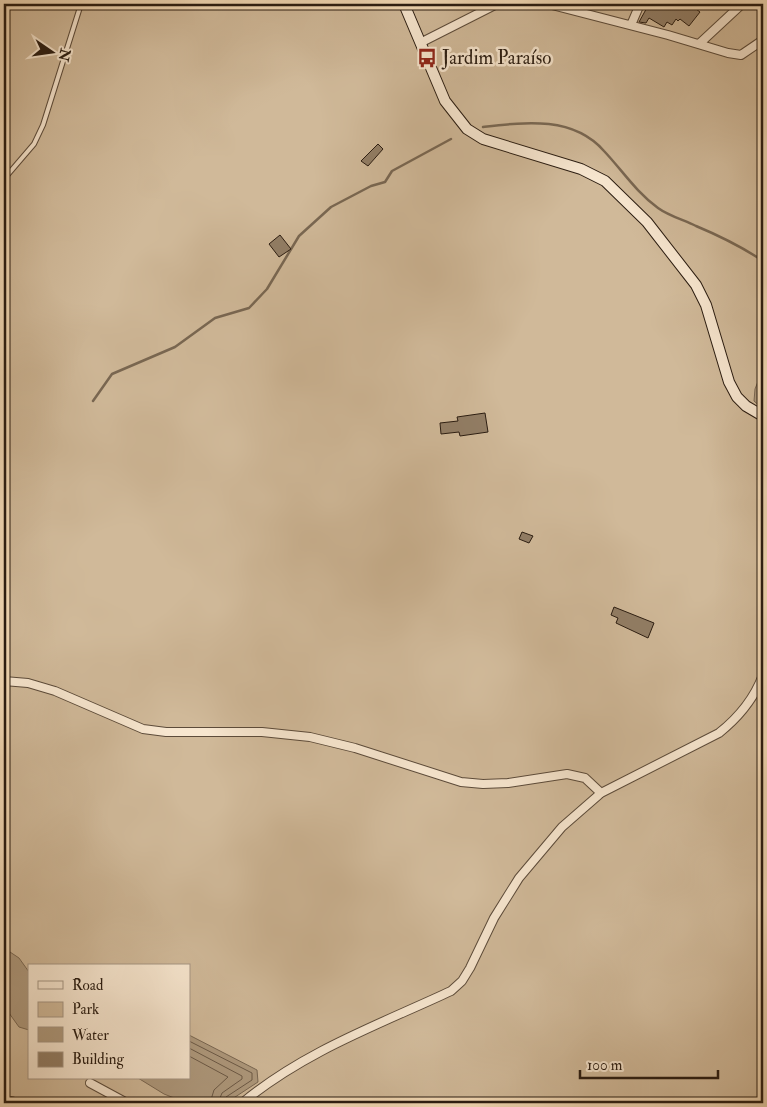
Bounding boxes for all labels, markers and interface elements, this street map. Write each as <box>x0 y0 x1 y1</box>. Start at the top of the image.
north arrow <box>28 28 78 78</box>
text: N <box>54 46 74 63</box>
place label: Jardim Paraíso <box>441 46 551 70</box>
bus stop icon: Jardim Paraíso <box>416 47 438 69</box>
legend <box>28 964 190 1080</box>
text: Road <box>72 976 104 995</box>
text: Park <box>72 1000 99 1019</box>
text: Water <box>71 1026 109 1045</box>
scale bar <box>580 1047 717 1079</box>
text: Building <box>72 1050 124 1069</box>
text: 100 m <box>587 1056 623 1075</box>

